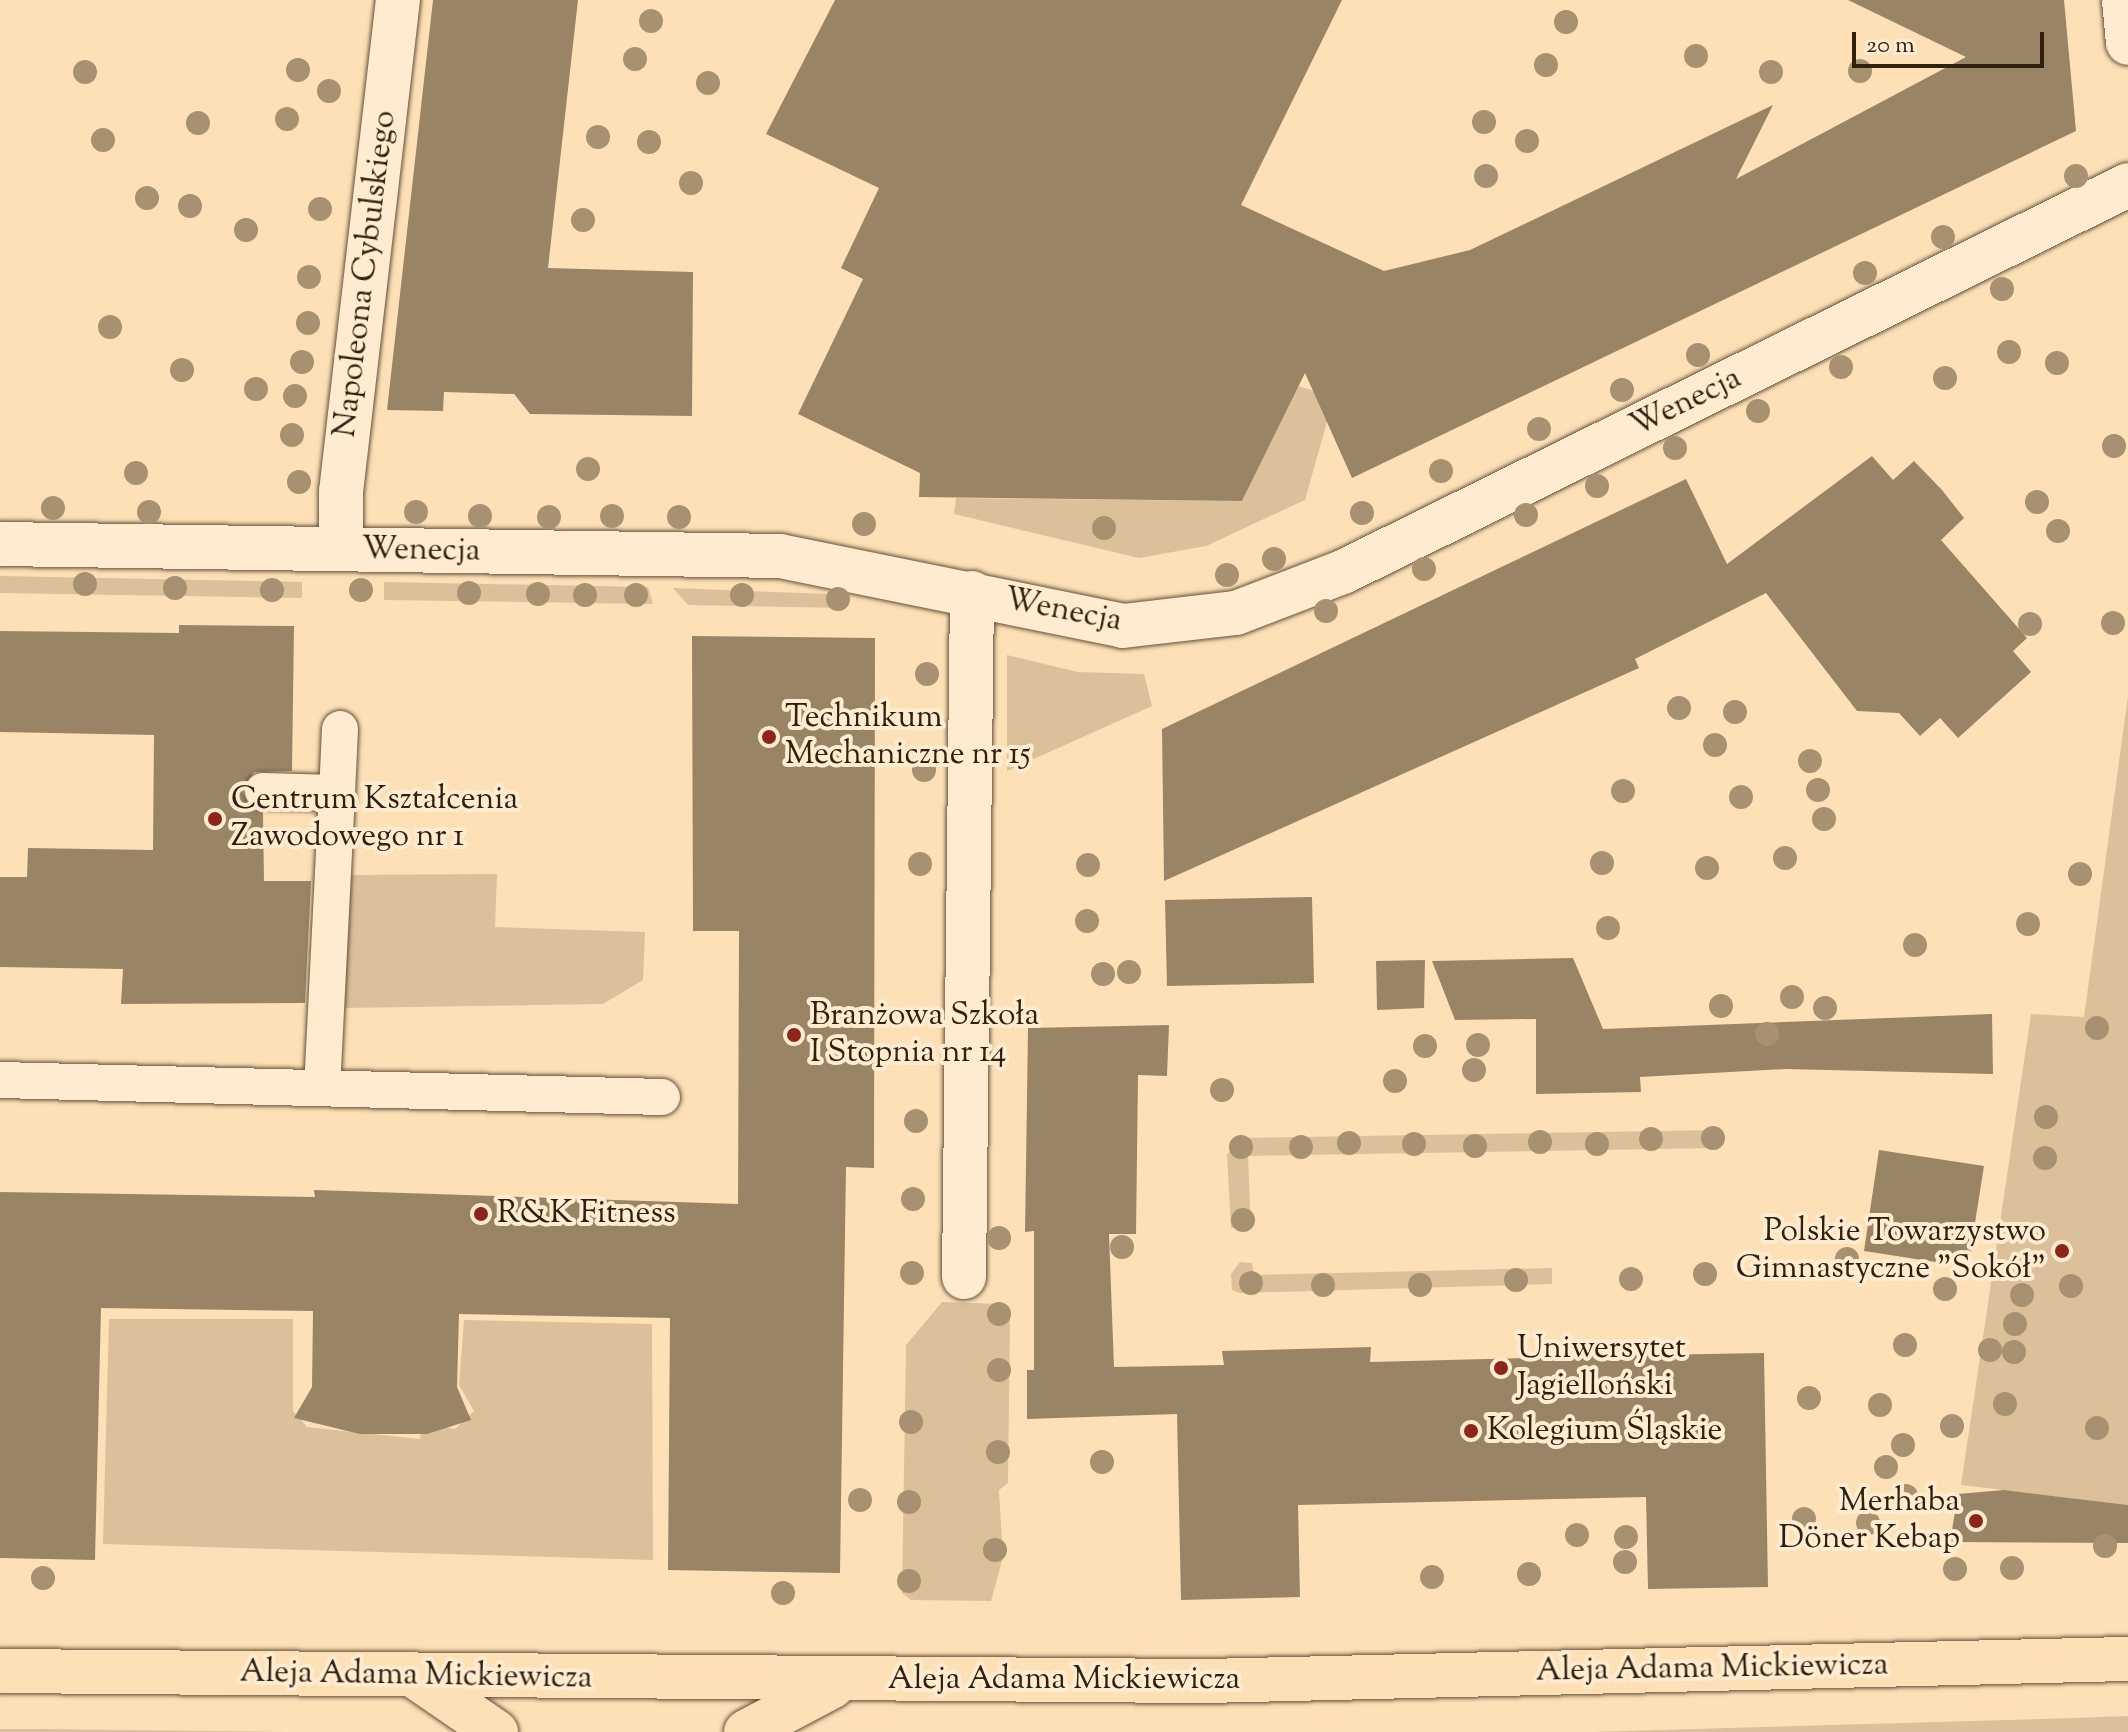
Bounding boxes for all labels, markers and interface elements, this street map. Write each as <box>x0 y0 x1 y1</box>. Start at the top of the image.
scale bar <box>1856 16 2048 66</box>
text: 20 m <box>1866 29 1915 63</box>
street label: Napoleona Cybulskiego <box>327 108 405 440</box>
street label: Wenecja <box>1624 360 1748 446</box>
street label: Wenecja <box>361 531 481 571</box>
street label: Wenecja <box>1001 581 1125 641</box>
place label: Technikum Mechaniczne nr 15 <box>785 700 1031 775</box>
marker: Technikum Mechaniczne nr 15 <box>760 728 778 746</box>
place label: Centrum Kształcenia Zawodowego nr 1 <box>231 782 518 857</box>
marker: Centrum Kształcenia Zawodowego nr 1 <box>206 810 224 828</box>
place label: Branżowa Szkoła I Stopnia nr 14 <box>810 998 1039 1073</box>
marker: Branżowa Szkoła I Stopnia nr 14 <box>785 1026 803 1044</box>
place label: R&K Fitness <box>497 1195 676 1233</box>
marker: R&K Fitness <box>472 1205 490 1223</box>
place label: Polskie Towarzystwo Gimnastyczne "Sokół" <box>1736 1214 2046 1289</box>
marker: Polskie Towarzystwo Gimnastyczne "Sokół" <box>2053 1242 2071 1260</box>
place label: Uniwersytet Jagielloński <box>1517 1331 1686 1406</box>
marker: Uniwersytet Jagielloński <box>1492 1359 1510 1377</box>
place label: Kolegium Śląskie <box>1487 1412 1722 1450</box>
marker: Kolegium Śląskie <box>1462 1422 1480 1440</box>
place label: Merhaba Döner Kebap <box>1779 1484 1960 1559</box>
marker: Merhaba Döner Kebap <box>1967 1512 1985 1530</box>
street label: Aleja Adama Mickiewicza <box>1535 1647 1889 1691</box>
street label: Aleja Adama Mickiewicza <box>239 1654 593 1698</box>
street label: Aleja Adama Mickiewicza <box>888 1661 1240 1699</box>

